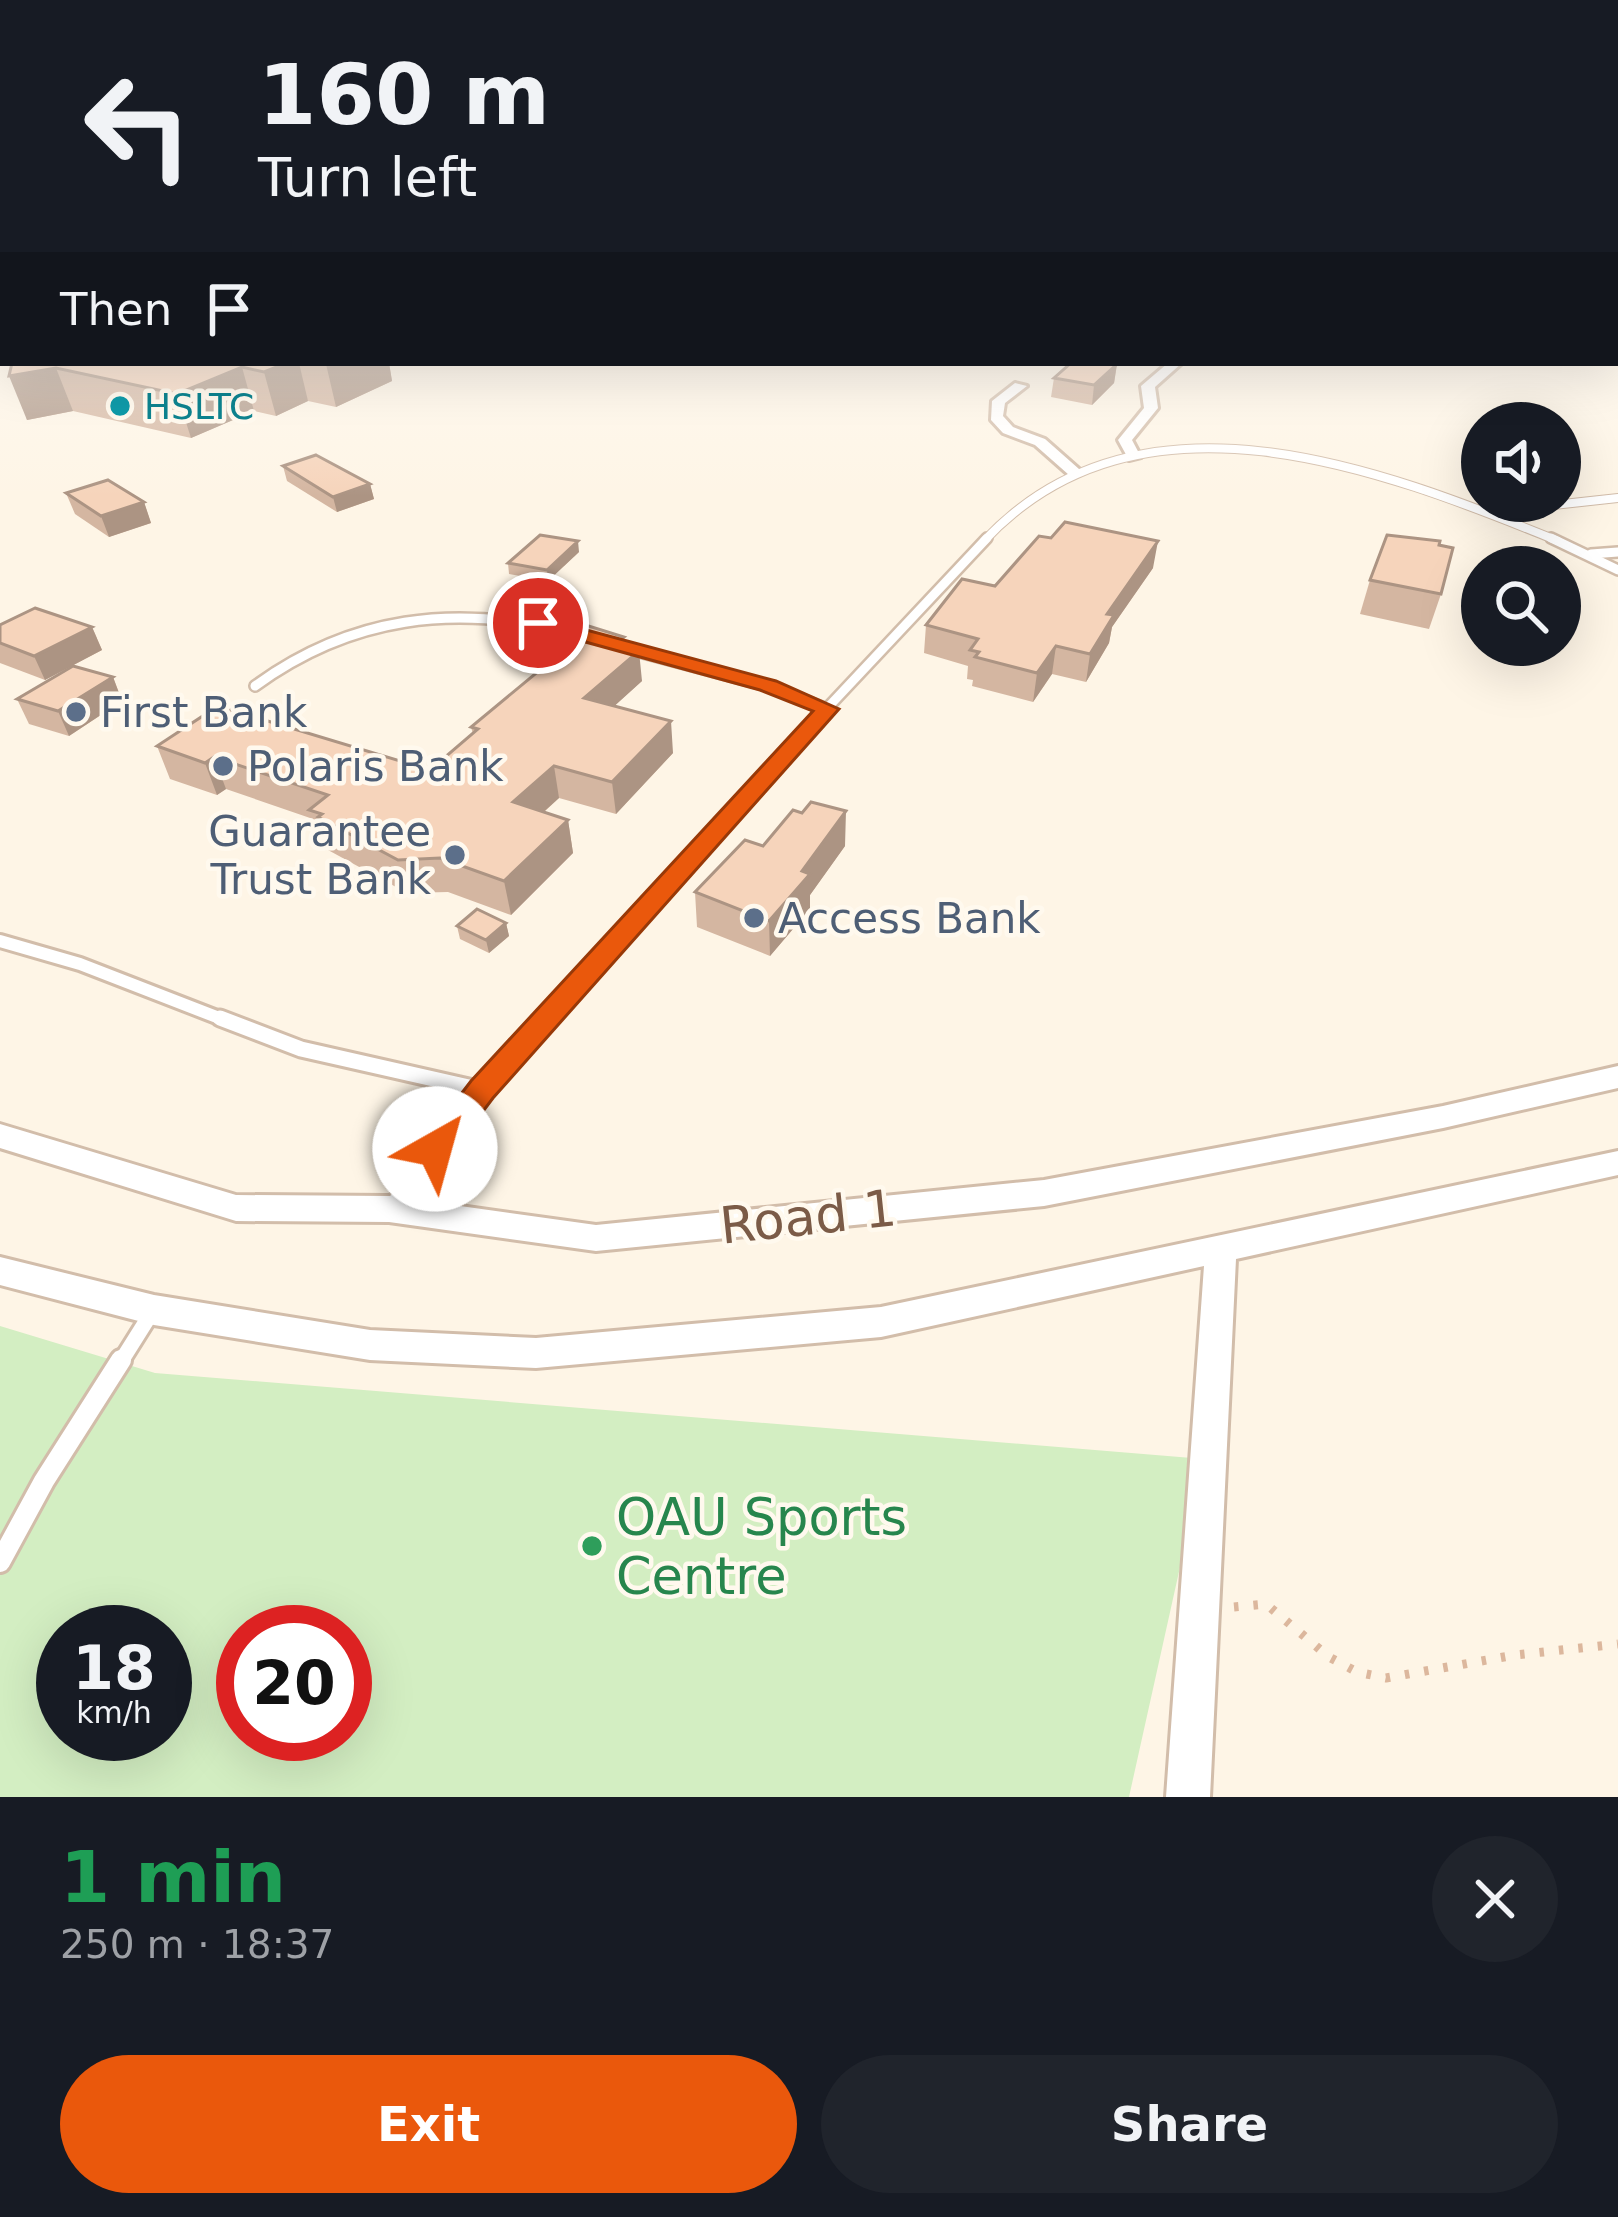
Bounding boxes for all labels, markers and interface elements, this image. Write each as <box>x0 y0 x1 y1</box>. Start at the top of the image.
text: 160 m <box>258 46 550 144</box>
icon: left <box>60 48 216 204</box>
text: Turn left <box>258 146 477 209</box>
icon: arrive <box>196 276 262 342</box>
text: Then <box>60 283 172 336</box>
place label: HSLTC <box>144 386 254 427</box>
marker: HSLTC <box>107 393 133 419</box>
map controls <box>1461 402 1581 666</box>
button: sound <box>1461 402 1581 522</box>
button: search <box>1461 546 1581 666</box>
pin <box>487 572 589 674</box>
icon: arrive <box>505 590 571 656</box>
place label: First Bank <box>100 688 308 737</box>
marker: First Bank <box>63 699 89 725</box>
place label: Polaris Bank <box>247 742 504 791</box>
marker: Polaris Bank <box>210 753 236 779</box>
place label: Guarantee Trust Bank <box>208 807 432 904</box>
marker: Guarantee Trust Bank <box>442 842 468 868</box>
place label: Access Bank <box>778 894 1041 943</box>
marker: Access Bank <box>741 905 767 931</box>
position arrow <box>372 1086 498 1212</box>
street label: Road 1 <box>717 1178 899 1256</box>
place label: OAU Sports Centre <box>616 1488 907 1606</box>
marker: OAU Sports Centre <box>579 1533 605 1559</box>
speed limit sign: 20 <box>216 1605 372 1761</box>
text: 18 <box>72 1633 156 1703</box>
text: km/h <box>76 1695 152 1730</box>
text: 1 min <box>60 1835 286 1919</box>
button: close <box>1432 1836 1558 1962</box>
text: 250 m · 18:37 <box>60 1922 334 1967</box>
button: Exit <box>60 2055 797 2193</box>
button: Share <box>821 2055 1558 2193</box>

